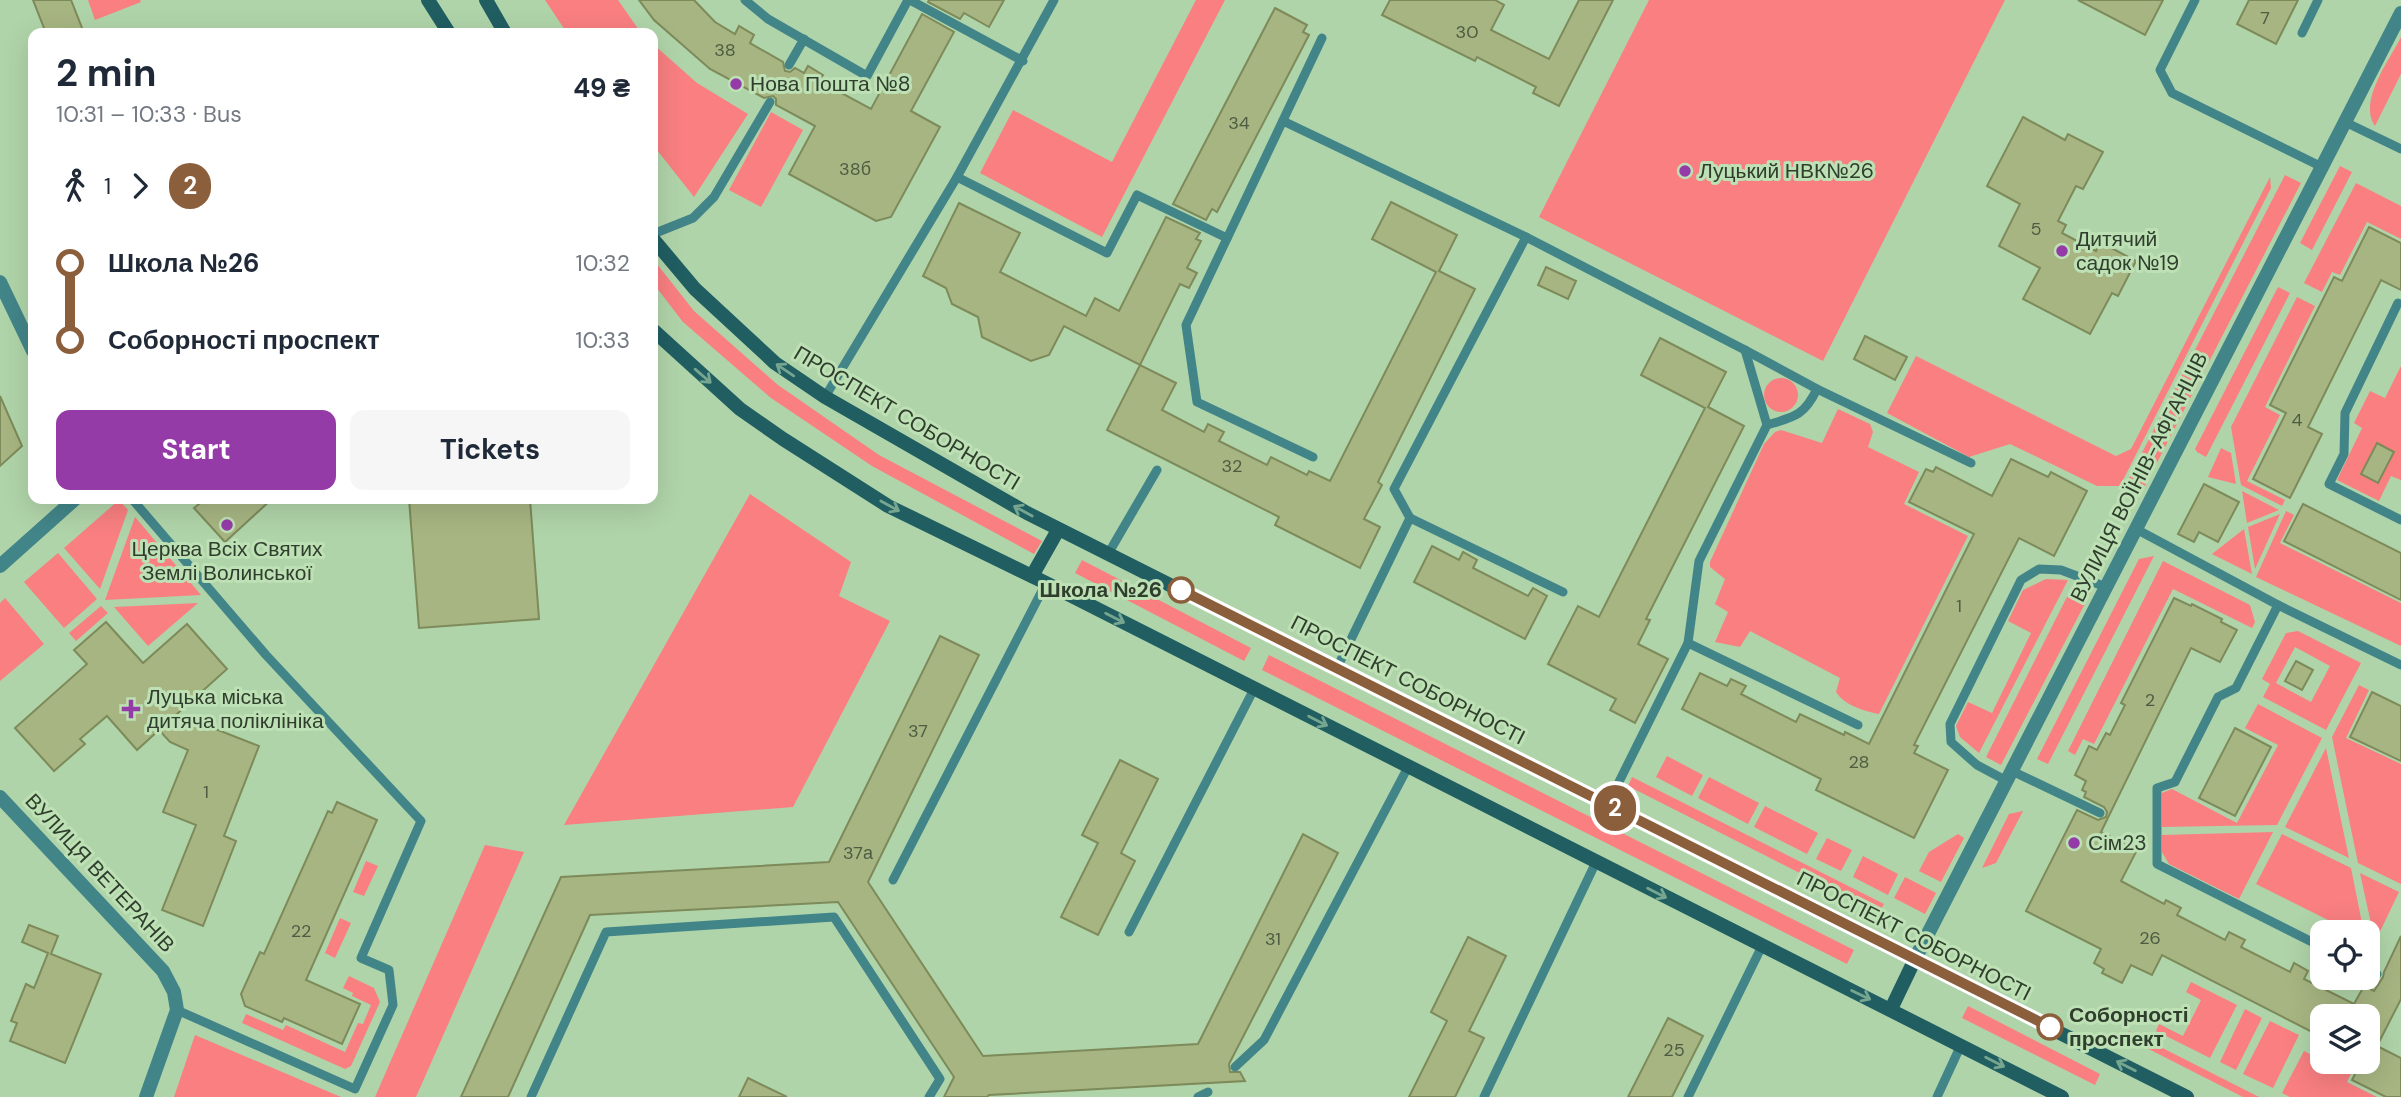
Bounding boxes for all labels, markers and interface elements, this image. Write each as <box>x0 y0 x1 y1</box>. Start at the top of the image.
house number: 7 <box>2260 6 2270 30</box>
house number: 30 <box>1456 20 1478 44</box>
house number: 38 <box>714 38 736 62</box>
text: 2 min <box>56 48 156 98</box>
place label: Нова Пошта №8 <box>750 70 911 98</box>
text: 49 ₴ <box>573 71 630 105</box>
marker: Нова Пошта №8 <box>728 76 744 92</box>
text: 10:31 – 10:33 · Bus <box>56 99 242 129</box>
house number: 34 <box>1228 111 1250 135</box>
house number: 38б <box>839 157 871 181</box>
place label: Луцький НВК№26 <box>1699 157 1874 185</box>
marker: Луцький НВК№26 <box>1677 163 1693 179</box>
icon: walk <box>56 167 94 205</box>
icon: forward <box>121 167 159 205</box>
text: 2 <box>183 170 197 201</box>
text: 1 <box>104 171 111 201</box>
house number: 5 <box>2031 217 2041 241</box>
place label: Дитячий садок №19 <box>2076 225 2179 277</box>
marker: Дитячий садок №19 <box>2054 243 2070 259</box>
text: Школа №26 <box>108 246 260 280</box>
text: 10:32 <box>576 248 630 278</box>
text: Соборності проспект <box>108 323 380 357</box>
text: 10:33 <box>575 325 630 355</box>
street label: ПРОСПЕКТ СОБОРНОСТІ <box>789 339 1025 497</box>
street label: ВУЛИЦЯ ВОЇНІВ-АФГАНЦІВ <box>2064 347 2214 607</box>
one-way arrow <box>776 363 795 377</box>
one-way arrow <box>694 368 712 384</box>
house number: 4 <box>2292 408 2303 432</box>
button: Start <box>56 410 336 490</box>
button: Tickets <box>350 410 630 490</box>
house number: 32 <box>1221 454 1243 478</box>
one-way arrow <box>879 499 899 513</box>
one-way arrow <box>1013 504 1033 518</box>
marker: Церква Всіх Святих Землі Волинської <box>219 517 235 533</box>
place label: Церква Всіх Святих Землі Волинської <box>132 535 323 587</box>
place label: Школа №26 <box>1040 576 1162 604</box>
marker: Школа №26 <box>1168 577 1194 603</box>
house number: 1 <box>1956 594 1962 618</box>
street label: ПРОСПЕКТ СОБОРНОСТІ <box>1286 609 1530 751</box>
one-way arrow <box>1104 612 1125 626</box>
place label: Луцька міська дитяча поліклініка <box>147 683 324 735</box>
house number: 2 <box>2145 688 2155 712</box>
marker: Луцька міська дитяча поліклініка <box>121 699 141 719</box>
one-way arrow <box>1307 714 1328 728</box>
house number: 37 <box>908 719 928 743</box>
house number: 28 <box>1848 750 1870 774</box>
house number: 1 <box>203 780 209 804</box>
line badge: 2 <box>1592 785 1638 831</box>
street label: ВУЛИЦЯ ВЕТЕРАНІВ <box>19 788 181 958</box>
text: 2 <box>1608 792 1622 823</box>
place label: Сім23 <box>2088 829 2147 857</box>
marker: Сім23 <box>2066 835 2082 851</box>
house number: 37а <box>843 841 874 865</box>
street label: ПРОСПЕКТ СОБОРНОСТІ <box>1792 865 2036 1007</box>
one-way arrow <box>1646 886 1667 900</box>
house number: 22 <box>291 919 311 943</box>
map controls <box>2310 920 2380 1074</box>
button: locate <box>2310 920 2380 990</box>
house number: 26 <box>2139 926 2161 950</box>
house number: 31 <box>1265 927 1281 951</box>
one-way arrow <box>1850 989 1871 1002</box>
place label: Соборності проспект <box>2069 1001 2189 1053</box>
button: layers <box>2310 1004 2380 1074</box>
marker: Соборності проспект <box>2037 1014 2063 1040</box>
house number: 25 <box>1663 1038 1685 1062</box>
one-way arrow <box>1984 1056 2005 1070</box>
one-way arrow <box>2116 1059 2137 1072</box>

